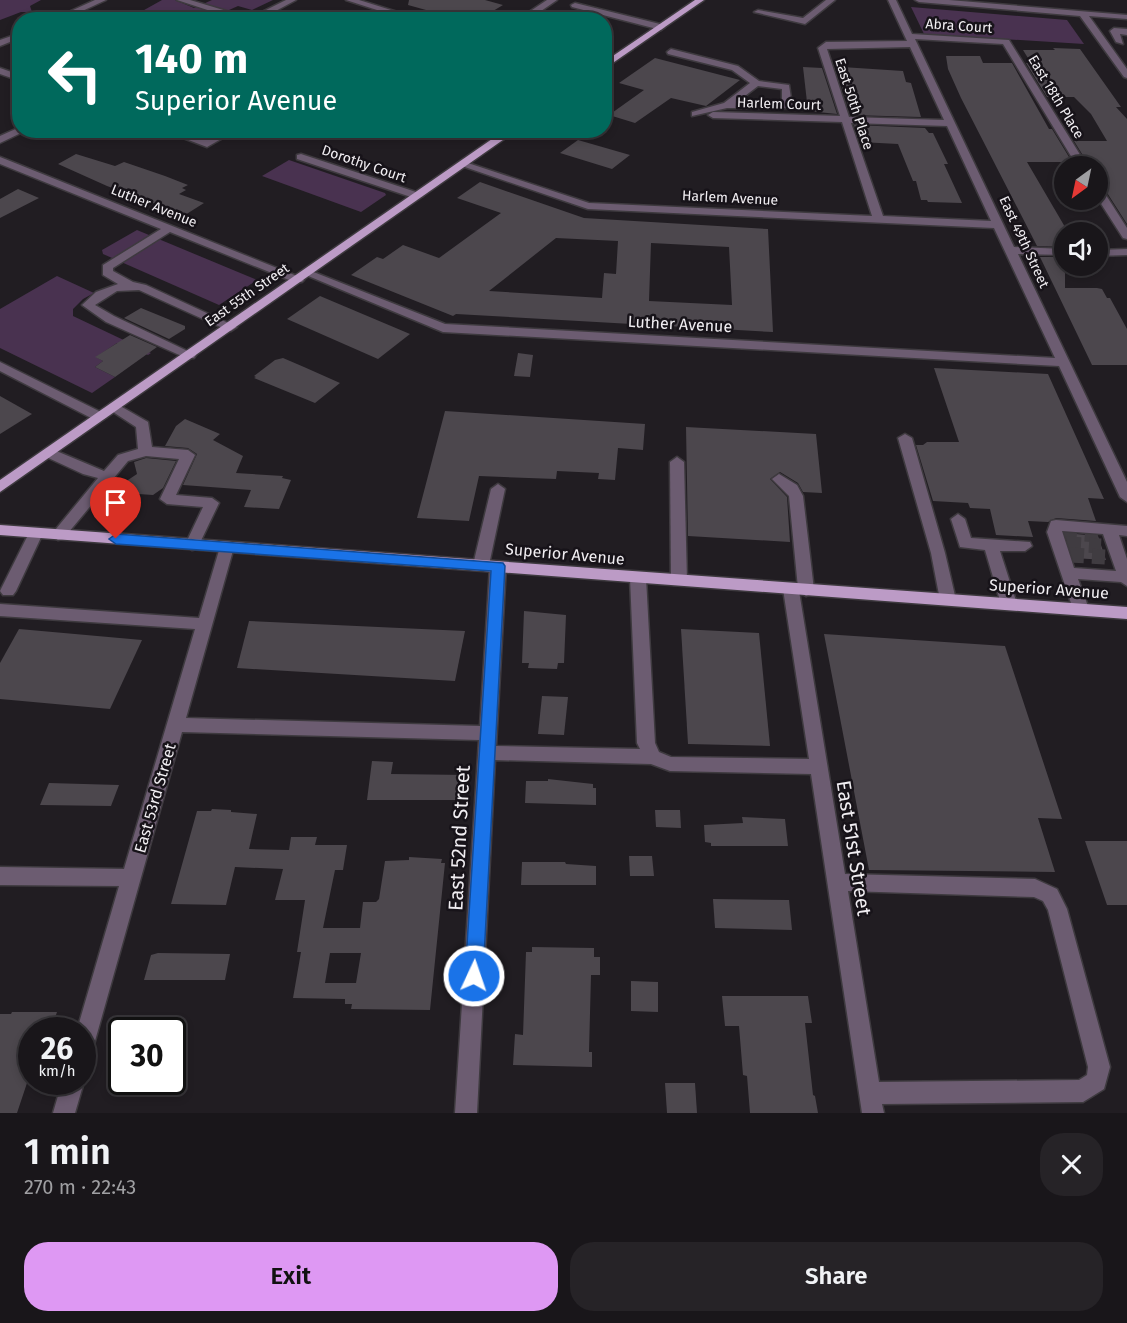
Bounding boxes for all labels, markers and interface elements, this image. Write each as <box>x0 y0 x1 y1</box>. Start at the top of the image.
street label: Abra Court <box>925 15 994 37</box>
text: 140 m <box>135 34 248 84</box>
icon: left <box>36 36 114 114</box>
street label: East 18th Place <box>1024 52 1088 142</box>
street label: East 50th Place <box>831 56 877 152</box>
text: Superior Avenue <box>135 85 337 117</box>
street label: Harlem Court <box>737 94 822 114</box>
street label: Dorothy Court <box>319 142 409 187</box>
north arrow <box>1054 156 1108 210</box>
map controls <box>1054 156 1108 276</box>
street label: Luther Avenue <box>108 181 200 231</box>
street label: Harlem Avenue <box>681 187 779 209</box>
street label: East 49th Street <box>995 193 1053 292</box>
button: sound <box>1054 222 1108 276</box>
street label: East 55th Street <box>202 259 293 330</box>
street label: Luther Avenue <box>627 312 733 336</box>
pin <box>90 477 141 539</box>
icon: arrive <box>99 486 132 519</box>
street label: Superior Avenue <box>504 539 626 569</box>
street label: Superior Avenue <box>989 575 1109 603</box>
street label: East 53rd Street <box>130 741 180 855</box>
street label: East 52nd Street <box>443 764 475 911</box>
street label: East 51st Street <box>831 779 877 918</box>
position arrow <box>442 944 506 1008</box>
speed limit sign: 30 <box>108 1017 186 1095</box>
text: 26 <box>41 1031 73 1067</box>
text: km/h <box>38 1062 76 1080</box>
text: 1 min <box>24 1130 111 1174</box>
button: close <box>1040 1133 1103 1196</box>
text: 270 m · 22:43 <box>24 1175 136 1199</box>
button: Exit <box>24 1242 558 1311</box>
button: Share <box>570 1242 1103 1311</box>

